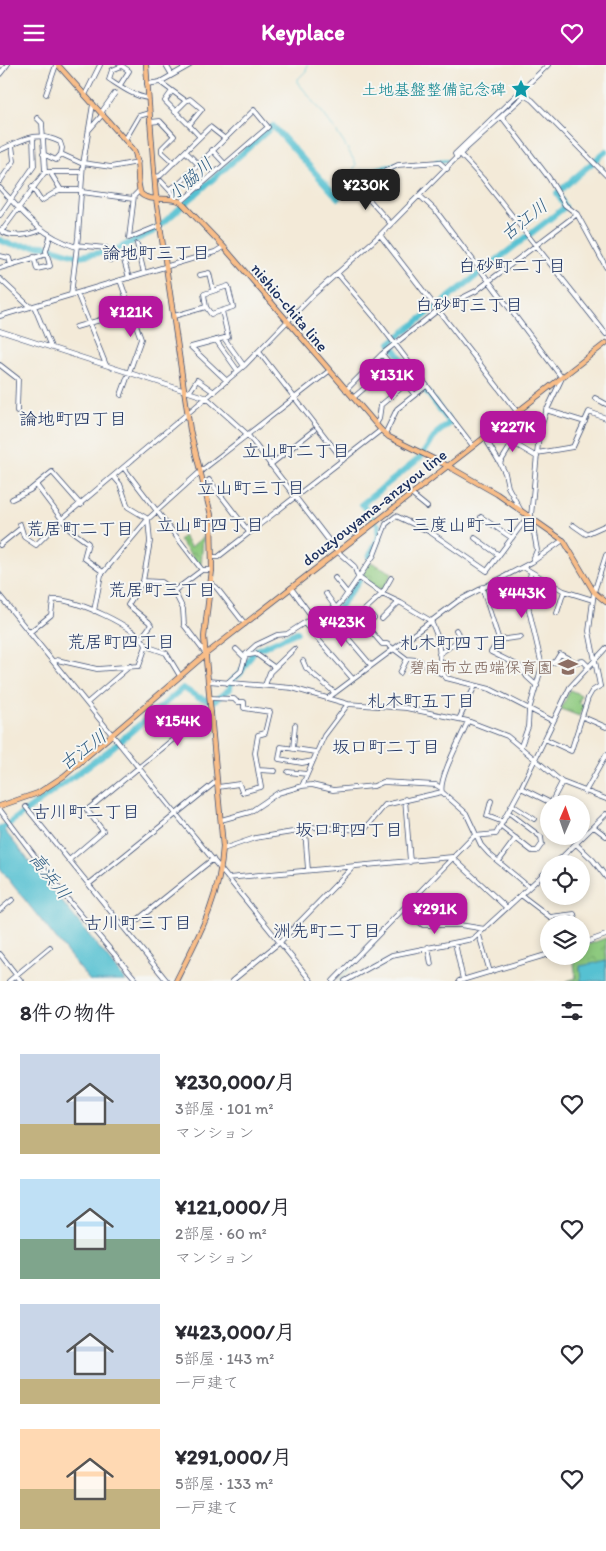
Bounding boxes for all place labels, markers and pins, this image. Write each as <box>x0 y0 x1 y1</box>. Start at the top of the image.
place icon: 土地基盤整備記念碑 <box>510 78 532 100</box>
place label: 土地基盤整備記念碑 <box>362 80 506 99</box>
pin: ¥230K <box>331 169 401 211</box>
pin: ¥121K <box>96 295 166 338</box>
pin: ¥131K <box>357 359 427 401</box>
pin: ¥227K <box>478 411 548 453</box>
pin: ¥443K <box>487 577 557 619</box>
pin: ¥423K <box>307 605 377 648</box>
school or university icon: 碧南市立西端保育園 <box>557 656 579 678</box>
place label: 碧南市立西端保育園 <box>409 658 553 677</box>
pin: ¥154K <box>143 705 213 747</box>
pin: ¥291K <box>400 893 470 935</box>

